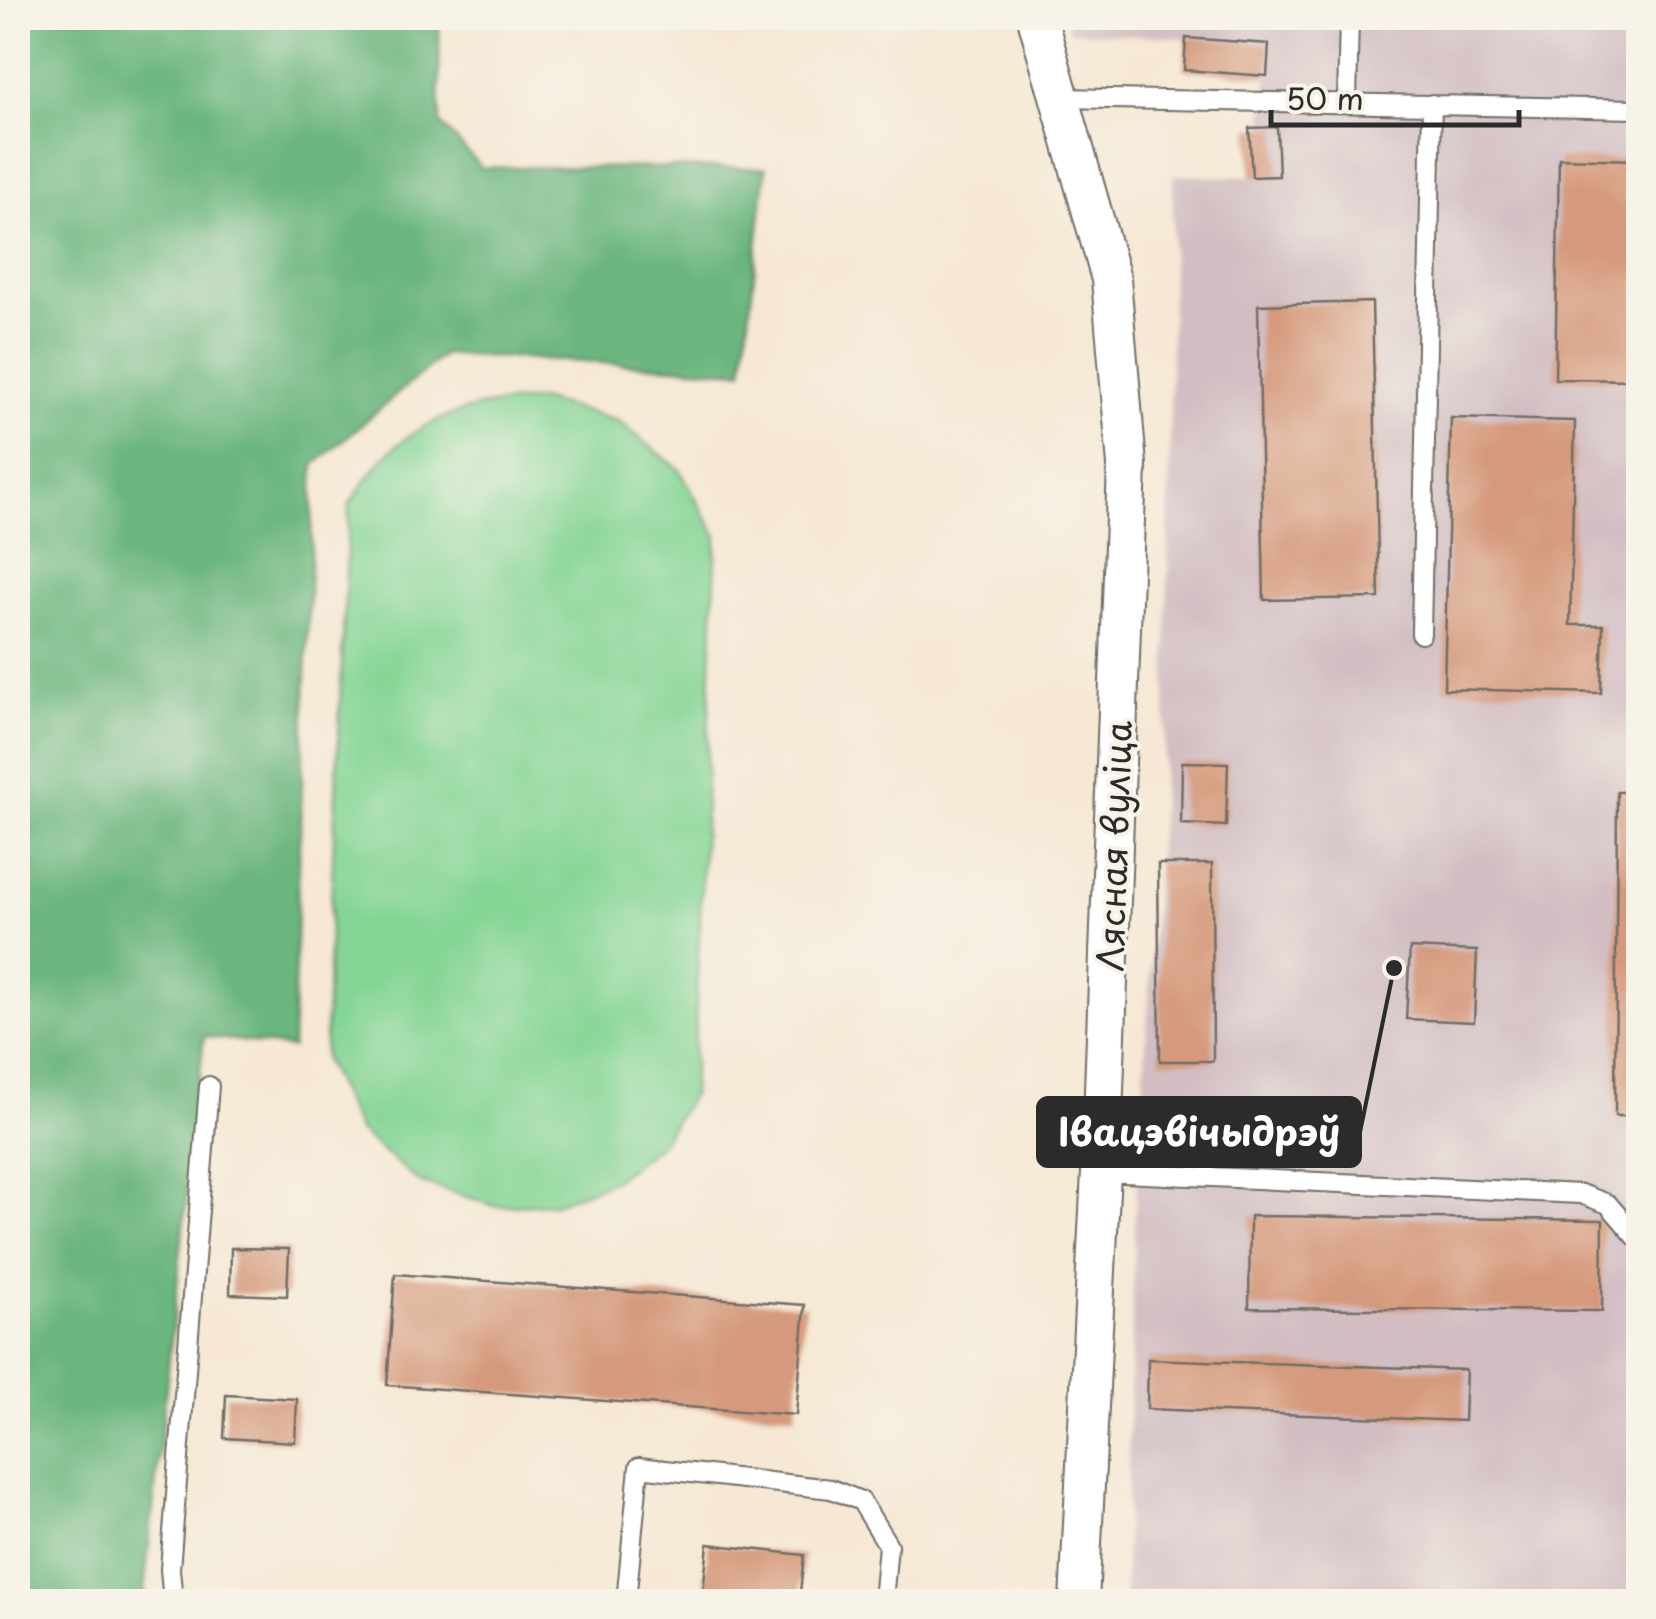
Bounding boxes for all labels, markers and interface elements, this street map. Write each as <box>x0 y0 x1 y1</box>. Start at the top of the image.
scale bar <box>1271 65 1518 127</box>
text: 50 m <box>1286 75 1364 120</box>
street label: Лясная вуліца <box>1082 719 1144 972</box>
callout: Івацэвічыдрэў <box>1038 1098 1360 1166</box>
text: Івацэвічыдрэў <box>1058 1102 1340 1159</box>

